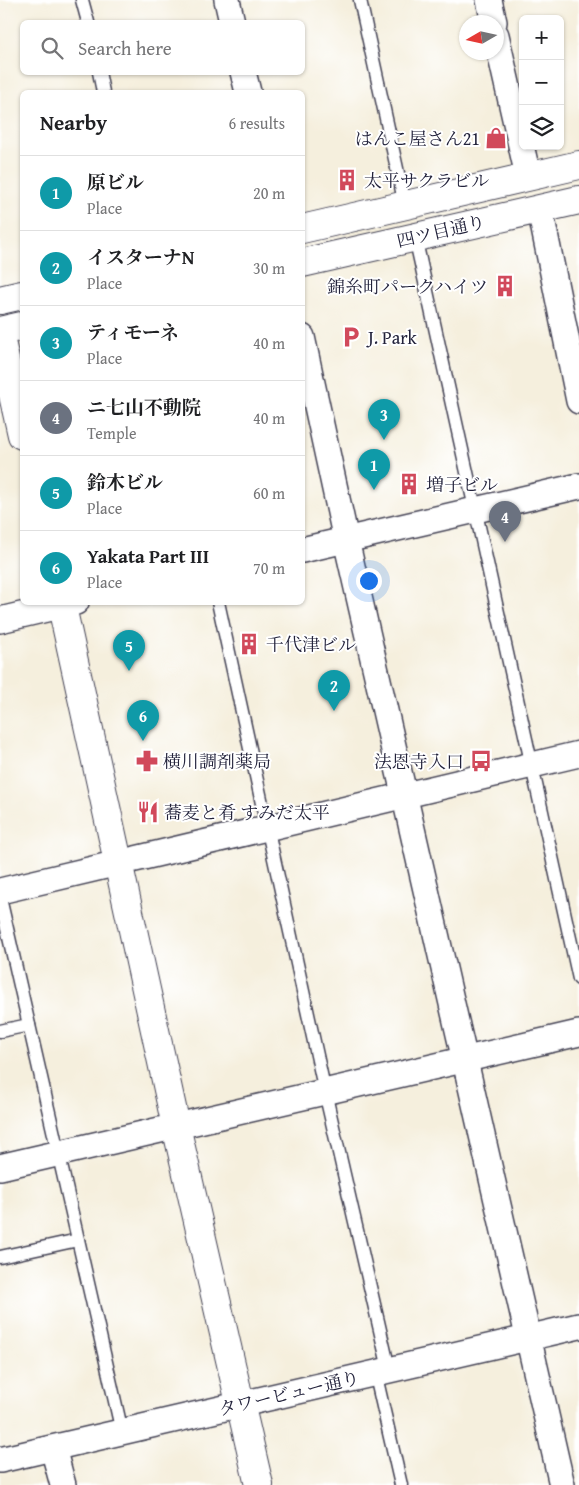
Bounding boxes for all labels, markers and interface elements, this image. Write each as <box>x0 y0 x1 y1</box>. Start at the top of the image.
north arrow <box>459 15 504 60</box>
map controls <box>519 15 564 150</box>
button: + <box>519 15 564 60</box>
search box <box>20 20 305 75</box>
icon: search <box>38 34 66 62</box>
text: Search here <box>78 34 172 62</box>
button: − <box>519 60 564 105</box>
button: layers <box>519 105 564 150</box>
text: Nearby <box>40 107 107 138</box>
text: 6 results <box>228 111 285 135</box>
place label: はんこ屋さん21 <box>355 125 480 152</box>
shop icon: はんこ屋さん21 <box>483 125 509 151</box>
building icon: 太平サクラビル <box>334 167 360 193</box>
place label: 太平サクラビル <box>364 167 489 194</box>
text: 原ビル <box>87 168 144 196</box>
text: 1 <box>52 181 60 205</box>
text: 20 m <box>253 181 285 205</box>
text: Place <box>87 196 122 220</box>
street label: 四ツ目通り <box>394 208 488 254</box>
text: イスターナN <box>87 243 195 271</box>
text: 2 <box>52 256 60 280</box>
text: 30 m <box>253 256 285 280</box>
text: Place <box>87 271 122 295</box>
place label: 錦糸町パークハイツ <box>327 273 488 300</box>
building icon: 錦糸町パークハイツ <box>492 273 518 299</box>
text: ティモーネ <box>87 318 179 346</box>
parking icon: J. Park <box>338 324 364 350</box>
place label: J. Park <box>366 324 418 351</box>
text: 3 <box>52 331 60 355</box>
text: 40 m <box>253 331 285 355</box>
text: Place <box>87 346 122 370</box>
text: ニ七山不動院 <box>87 393 201 421</box>
pin: 3 <box>368 399 400 440</box>
text: 4 <box>52 406 60 430</box>
text: 40 m <box>253 406 285 430</box>
text: Temple <box>87 421 137 445</box>
pin: 1 <box>358 449 390 490</box>
text: 鈴木ビル <box>87 468 163 496</box>
building icon: 増子ビル <box>396 471 422 497</box>
place label: 増子ビル <box>426 471 498 498</box>
text: 5 <box>52 481 60 505</box>
text: 60 m <box>253 481 285 505</box>
text: Place <box>87 496 122 520</box>
pin: 4 <box>489 501 521 542</box>
text: Yakata Part III <box>87 542 209 570</box>
text: 6 <box>52 556 60 580</box>
text: 70 m <box>253 556 285 580</box>
your location <box>356 568 382 594</box>
text: Place <box>87 570 122 594</box>
pin: 5 <box>113 630 145 671</box>
building icon: 千代津ビル <box>236 631 262 657</box>
place label: 千代津ビル <box>266 631 356 658</box>
pin: 2 <box>318 670 350 711</box>
pin: 6 <box>127 700 159 741</box>
pharmacy icon: 横川調剤薬局 <box>134 748 160 774</box>
place label: 横川調剤薬局 <box>163 748 271 775</box>
place label: 法恩寺入口 <box>374 748 464 775</box>
bus stop icon: 法恩寺入口 <box>468 748 494 774</box>
restaurant icon: 蕎麦と肴 すみだ太平 <box>135 799 161 825</box>
place label: 蕎麦と肴 すみだ太平 <box>164 799 330 826</box>
street label: タワービュー通り <box>216 1364 362 1422</box>

